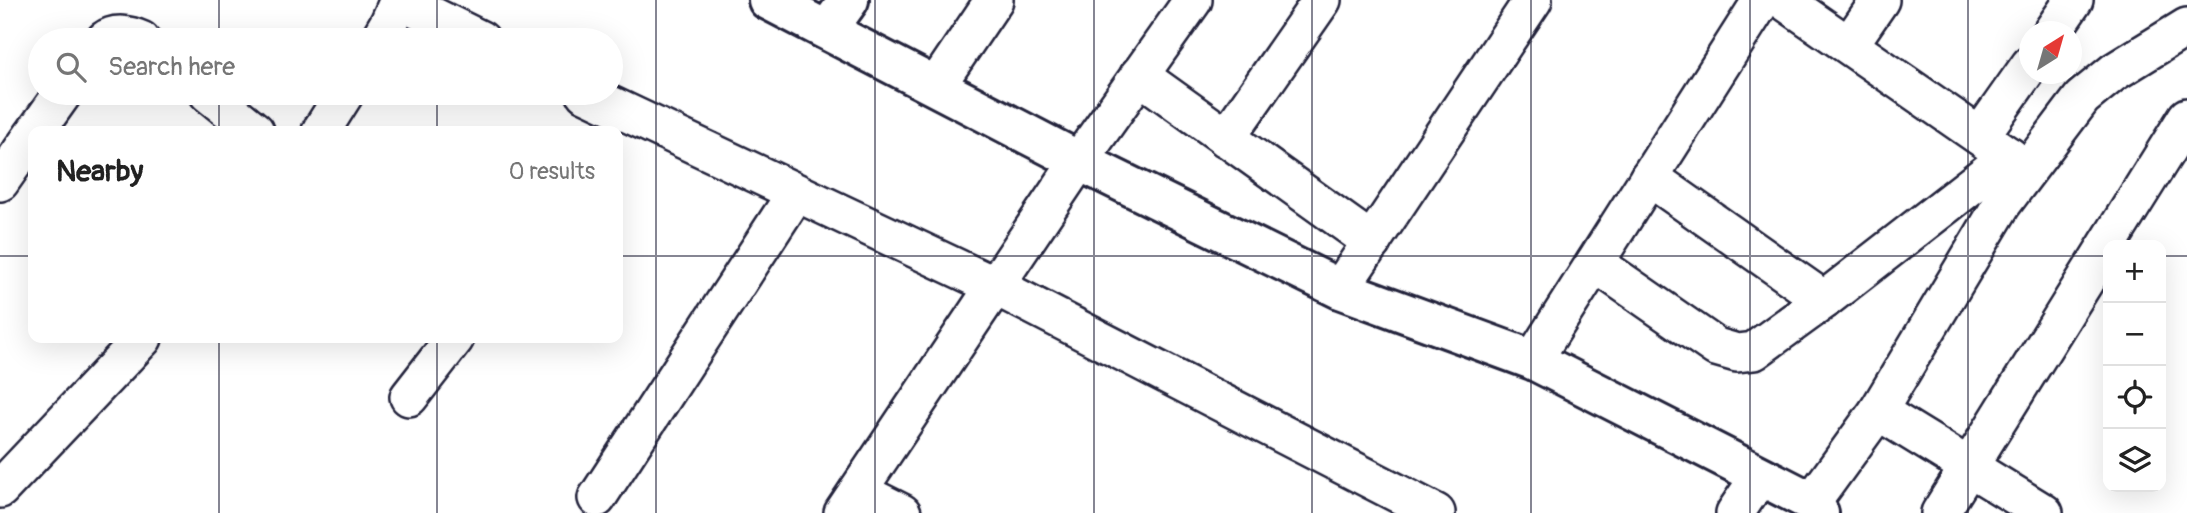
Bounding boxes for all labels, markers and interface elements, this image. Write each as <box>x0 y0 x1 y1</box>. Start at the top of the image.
north arrow <box>2019 21 2082 84</box>
search box <box>28 28 623 105</box>
icon: search <box>52 48 90 86</box>
text: Search here <box>108 51 235 83</box>
text: Nearby <box>56 153 143 190</box>
text: 0 results <box>509 157 595 186</box>
map controls <box>2103 240 2166 492</box>
button: + <box>2103 240 2166 303</box>
button: − <box>2103 303 2166 366</box>
button: locate <box>2103 366 2166 429</box>
button: layers <box>2103 429 2166 492</box>

